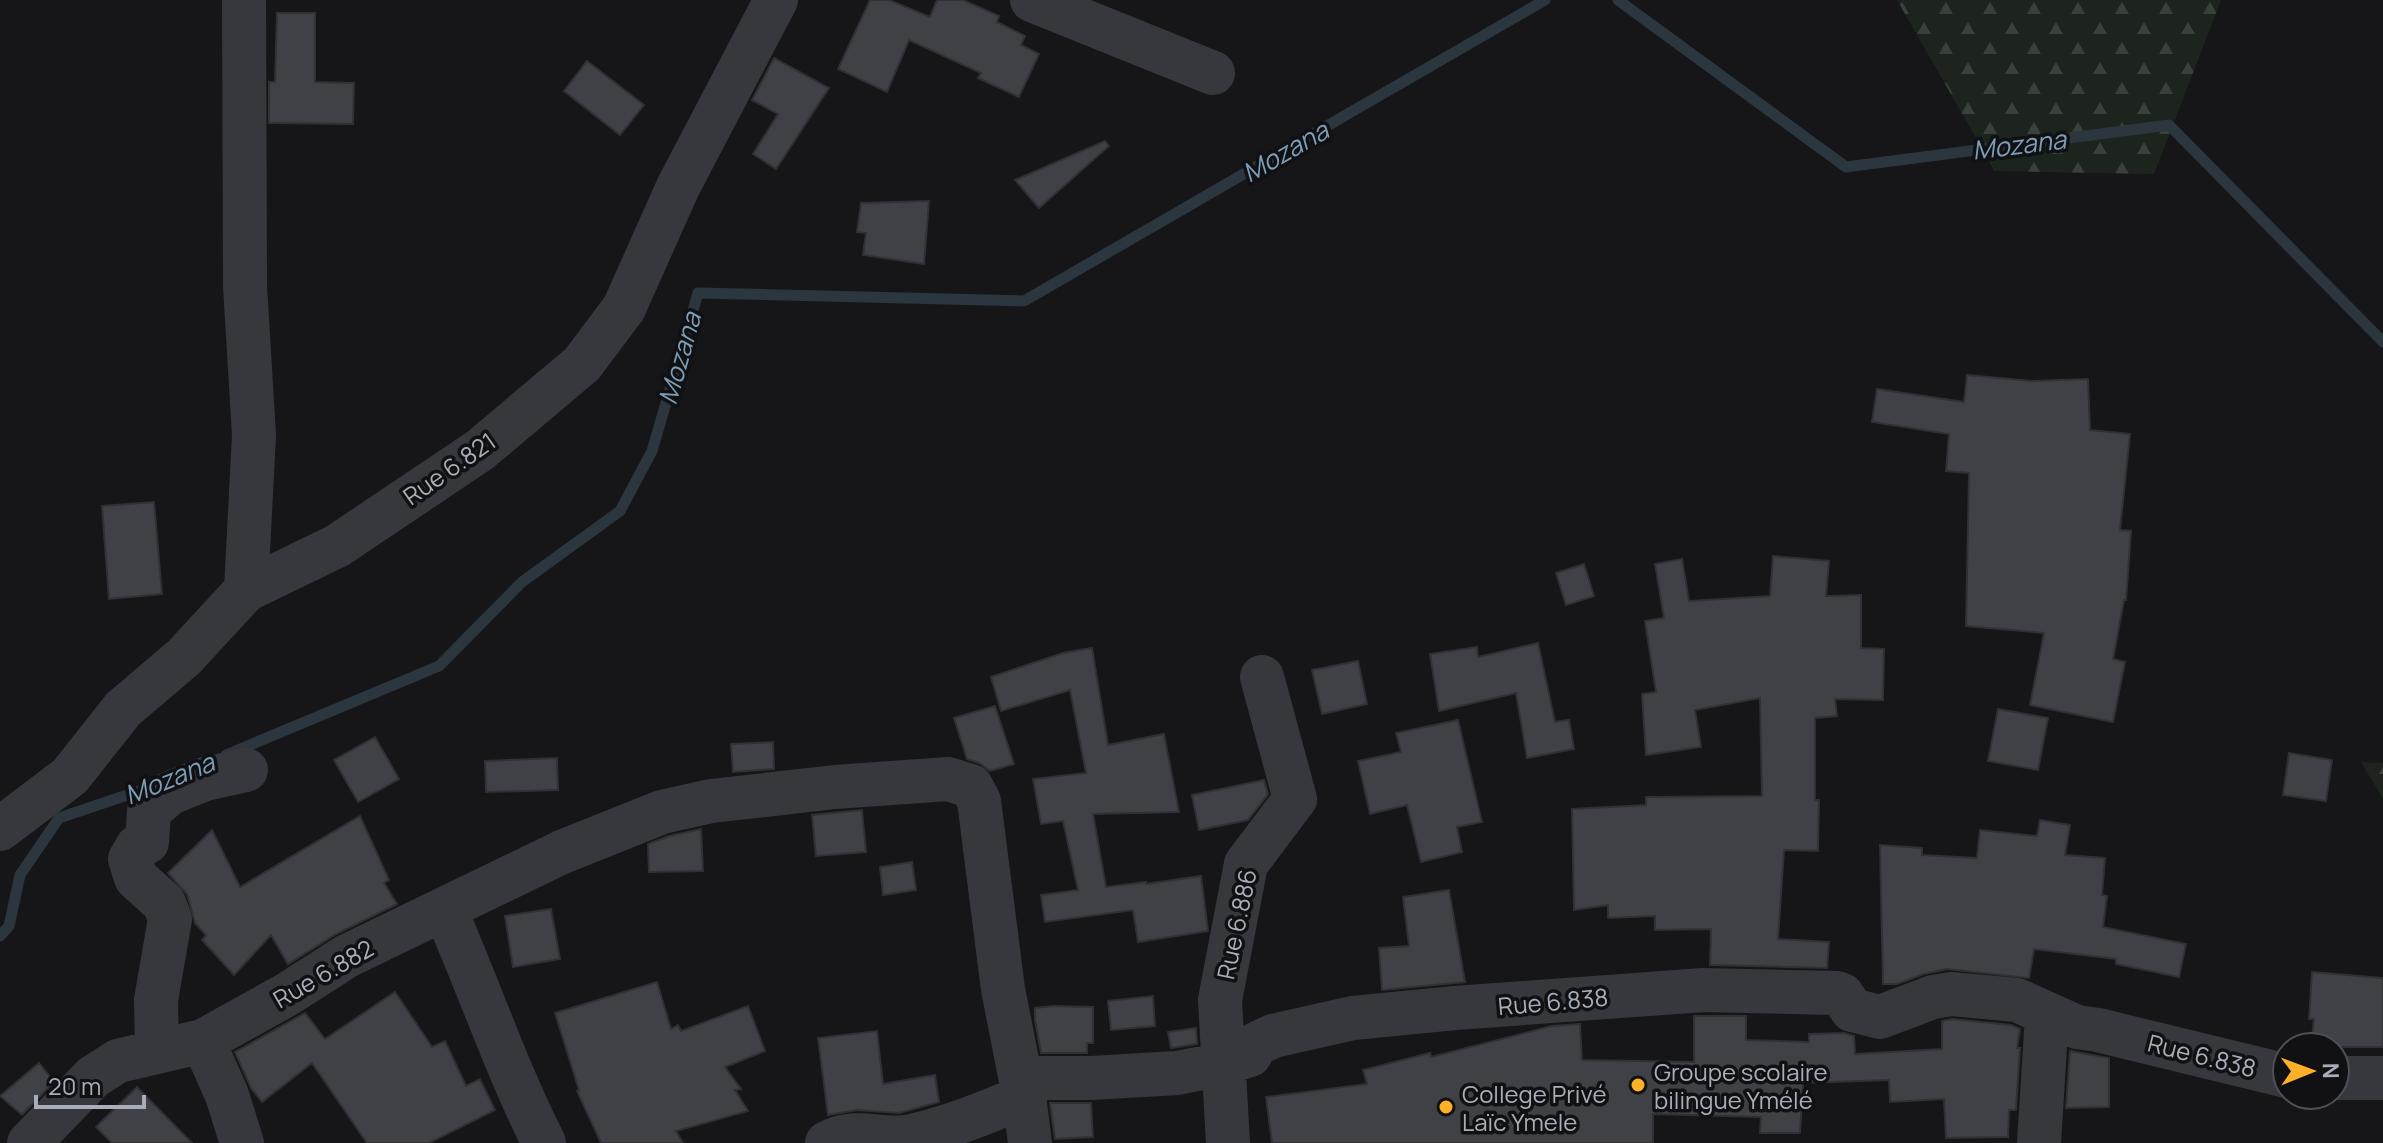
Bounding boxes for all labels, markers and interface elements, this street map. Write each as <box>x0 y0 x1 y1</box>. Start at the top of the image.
water label: Mozana <box>1235 111 1336 190</box>
water label: Mozana <box>1970 120 2069 168</box>
water label: Mozana <box>649 306 710 408</box>
street label: Rue 6.821 <box>396 424 502 512</box>
water label: Mozana <box>119 743 221 812</box>
street label: Rue 6.886 <box>1208 866 1264 982</box>
street label: Rue 6.882 <box>267 931 379 1015</box>
street label: Rue 6.838 <box>1497 980 1609 1022</box>
street label: Rue 6.838 <box>2144 1026 2260 1084</box>
north arrow <box>2271 1031 2351 1111</box>
place label: Groupe scolaire bilingue Ymélé <box>1654 1055 1828 1116</box>
scale bar <box>36 1059 144 1109</box>
text: N <box>2316 1062 2346 1079</box>
text: 20 m <box>48 1069 101 1102</box>
marker: Groupe scolaire bilingue Ymélé <box>1629 1076 1647 1094</box>
place label: College Privé Laïc Ymele <box>1462 1077 1607 1138</box>
marker: College Privé Laïc Ymele <box>1437 1098 1455 1116</box>

